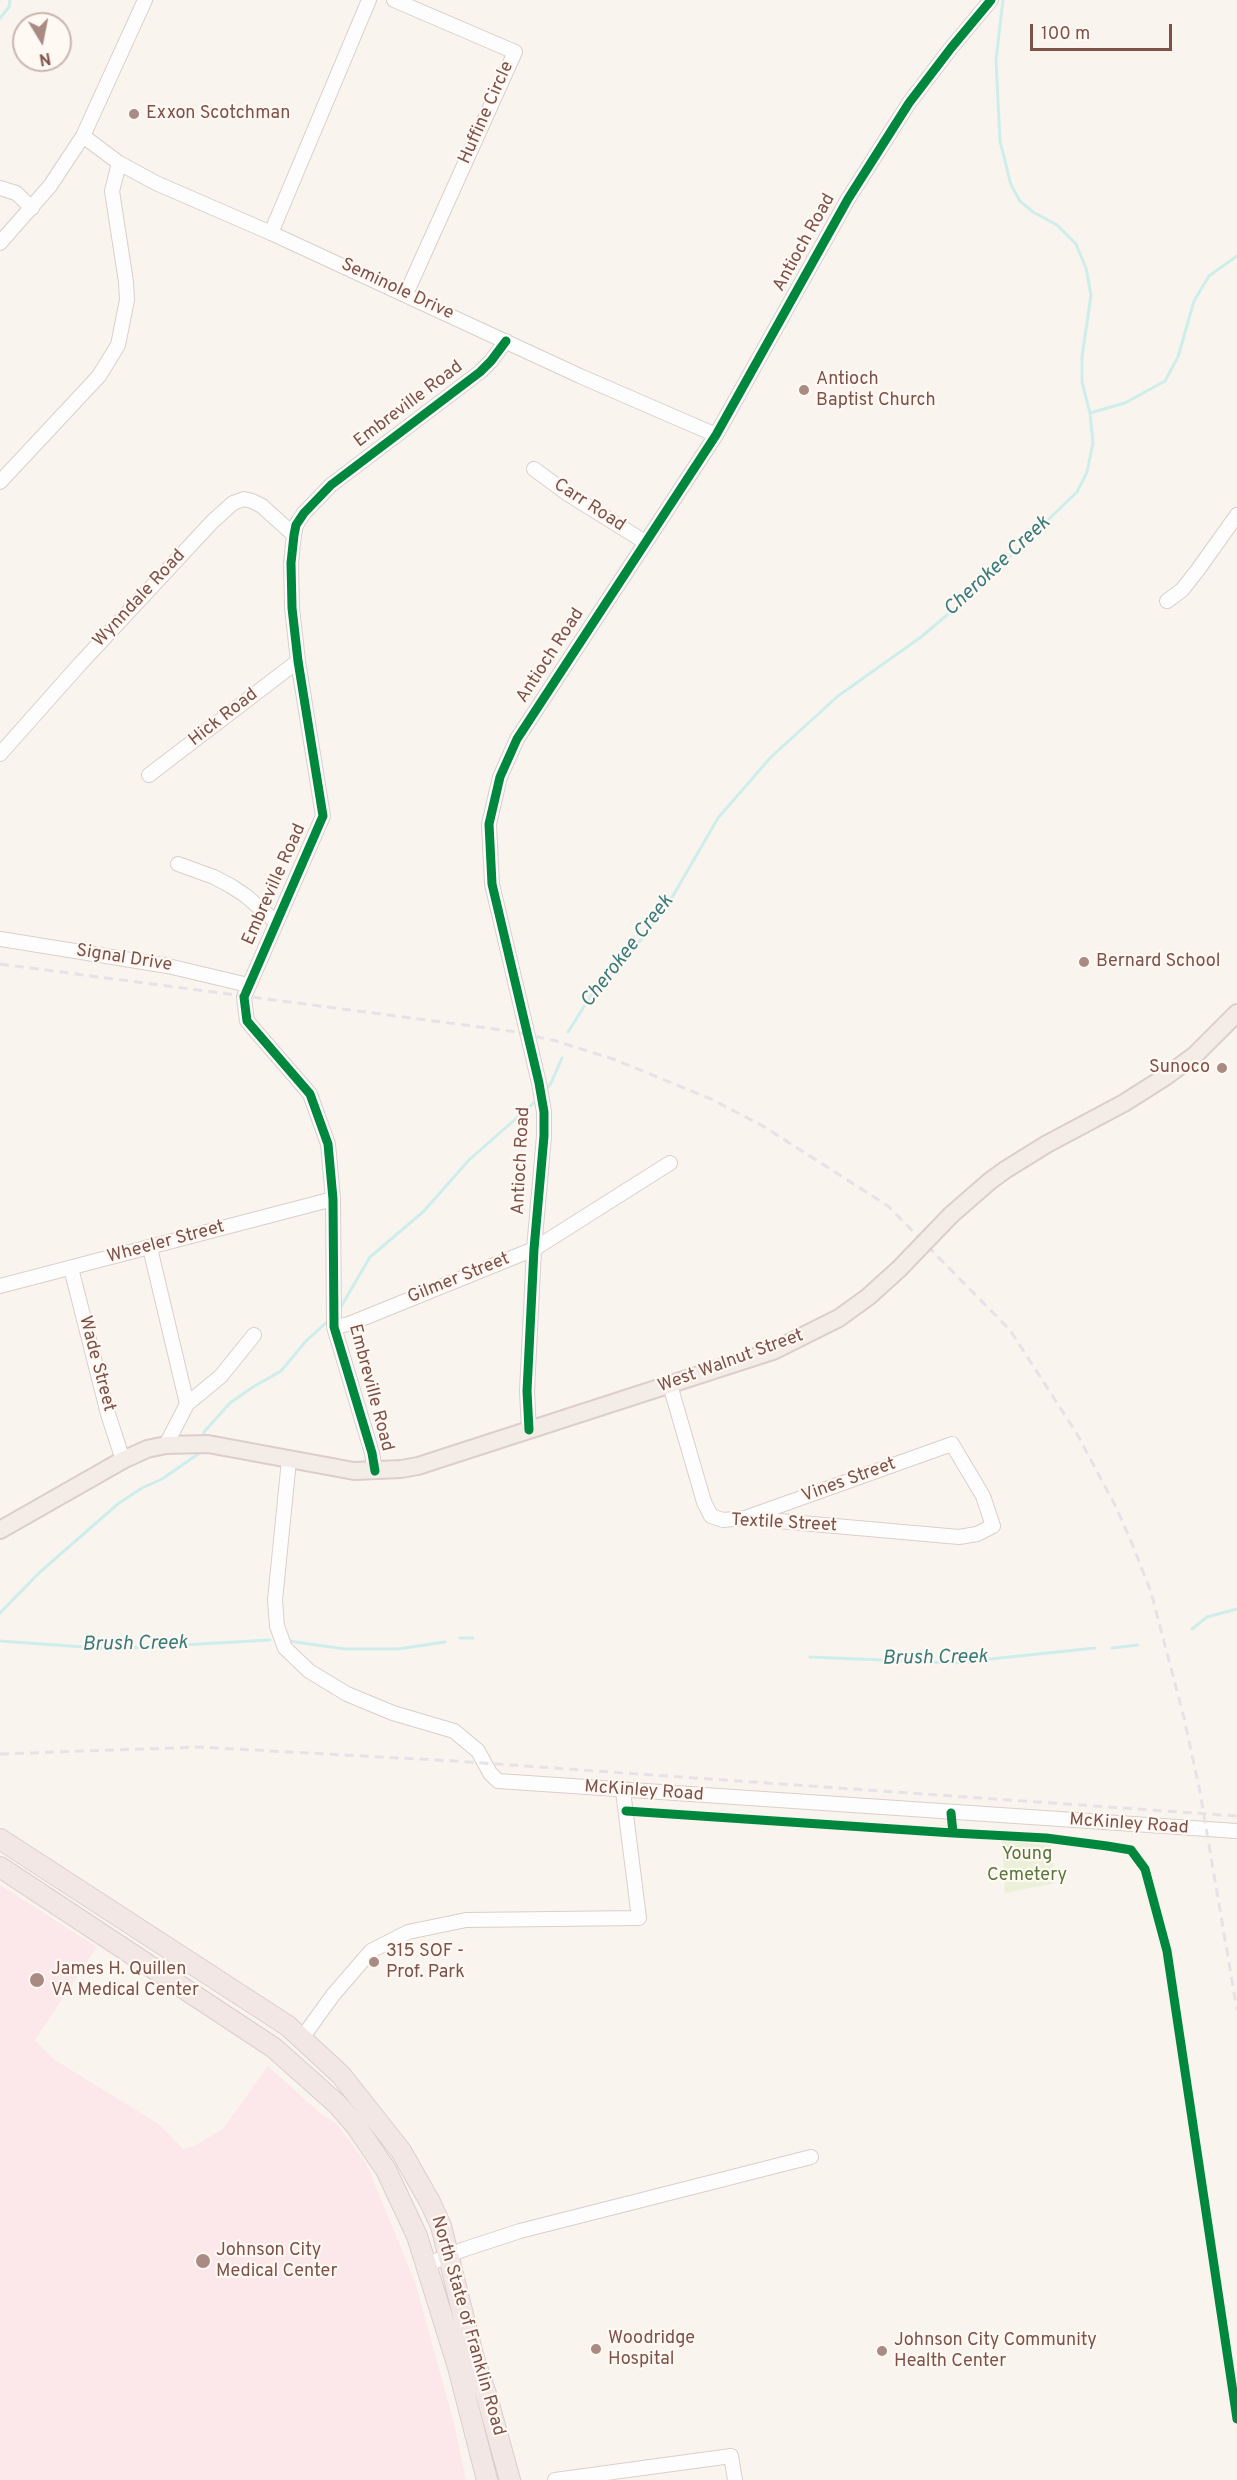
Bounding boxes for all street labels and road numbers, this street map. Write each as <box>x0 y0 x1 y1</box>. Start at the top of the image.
street label: Huffine Circle <box>455 58 519 168</box>
street label: Antioch Road <box>769 190 841 296</box>
street label: Seminole Drive <box>337 254 457 326</box>
street label: Embreville Road <box>350 357 468 453</box>
street label: Carr Road <box>549 475 629 537</box>
street label: Wynndale Road <box>89 546 191 652</box>
street label: Antioch Road <box>512 605 590 707</box>
street label: Hick Road <box>185 684 263 752</box>
street label: Embreville Road <box>239 821 311 949</box>
street label: Signal Drive <box>74 941 174 977</box>
street label: Antioch Road <box>508 1106 536 1216</box>
street label: Wheeler Street <box>105 1217 227 1269</box>
street label: Gilmer Street <box>405 1249 513 1309</box>
street label: Wade Street <box>73 1314 119 1414</box>
street label: Embreville Road <box>343 1322 397 1454</box>
street label: West Walnut Street <box>655 1326 807 1398</box>
street label: Vines Street <box>799 1454 899 1508</box>
street label: Textile Street <box>730 1510 838 1538</box>
street label: McKinley Road <box>584 1777 704 1807</box>
street label: McKinley Road <box>1069 1810 1189 1840</box>
street label: North State of Franklin Road <box>425 2213 509 2439</box>

